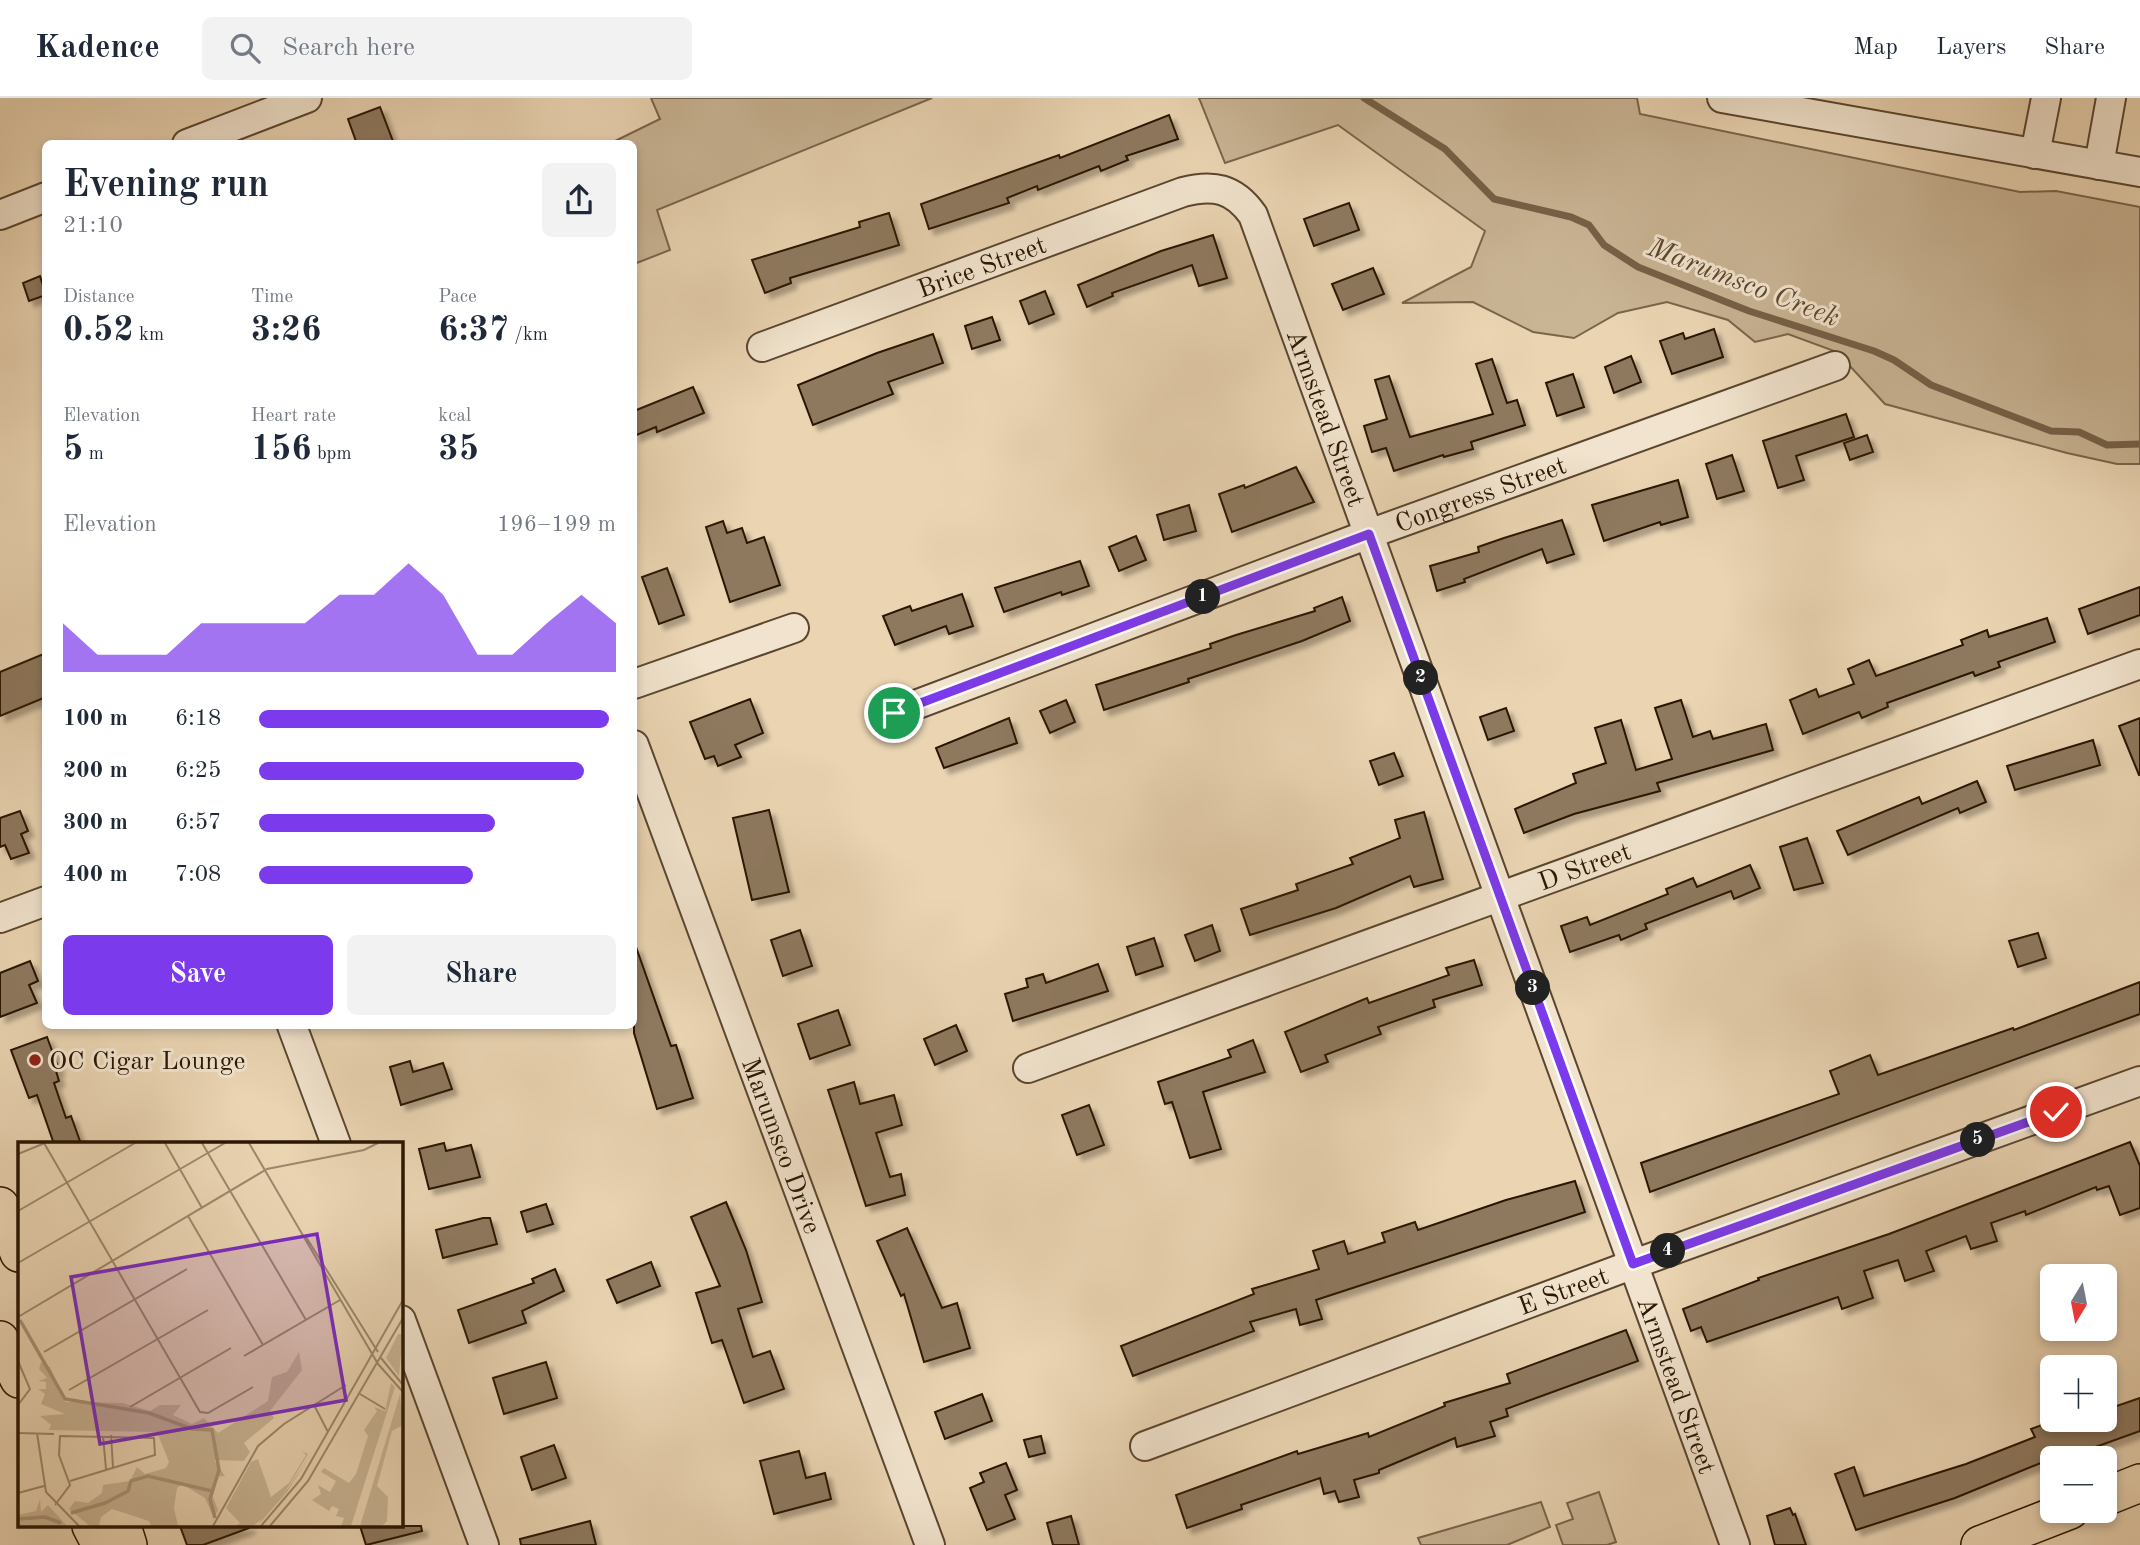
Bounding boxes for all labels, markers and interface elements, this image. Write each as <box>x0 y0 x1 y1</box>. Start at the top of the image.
search box <box>202 17 692 80</box>
icon: search <box>226 29 264 67</box>
text: Kadence <box>35 32 160 65</box>
text: Search here <box>282 35 415 61</box>
text: Map <box>1854 36 1898 60</box>
text: Layers <box>1936 36 2006 60</box>
text: Share <box>2044 36 2105 60</box>
button: share <box>542 163 616 237</box>
text: Evening run <box>63 167 269 205</box>
text: 21:10 <box>63 214 123 237</box>
street label: Brice Street <box>914 232 1050 304</box>
water label: Marumsco Creek <box>1642 234 1842 333</box>
text: Distance <box>63 288 135 307</box>
text: Time <box>251 288 293 307</box>
text: Pace <box>438 288 477 307</box>
text: 0.52 <box>63 313 134 348</box>
text: 3:26 <box>251 313 321 348</box>
text: 6:37 <box>438 313 509 348</box>
text: km <box>134 326 164 345</box>
text: /km <box>509 326 548 345</box>
street label: Armstead Street <box>1281 326 1369 510</box>
text: Elevation <box>63 407 140 426</box>
text: Heart rate <box>251 407 336 426</box>
text: kcal <box>438 407 471 426</box>
text: 5 <box>63 432 83 467</box>
text: 156 <box>251 432 312 467</box>
text: 35 <box>438 432 479 467</box>
text: m <box>83 445 104 464</box>
text: bpm <box>312 445 352 464</box>
street label: Congress Street <box>1392 453 1570 538</box>
text: Elevation <box>63 513 157 536</box>
text: 196–199 m <box>497 513 616 536</box>
pin: 1 <box>1186 580 1220 614</box>
text: 1 <box>1197 587 1208 606</box>
pin: 2 <box>1404 660 1438 696</box>
text: 2 <box>1415 668 1426 687</box>
pin <box>864 683 924 743</box>
icon: arrive <box>875 694 913 732</box>
text: 100 m <box>63 707 128 730</box>
text: 6:18 <box>175 707 221 730</box>
text: 200 m <box>63 759 128 782</box>
text: 6:25 <box>175 759 221 782</box>
text: 300 m <box>63 811 128 834</box>
text: 6:57 <box>175 811 221 834</box>
street label: D Street <box>1535 839 1635 896</box>
text: 400 m <box>63 863 128 886</box>
text: 7:08 <box>175 863 221 886</box>
button: Save <box>63 935 333 1015</box>
button: Share <box>347 935 616 1015</box>
pin: 3 <box>1516 970 1550 1006</box>
text: 3 <box>1527 978 1538 997</box>
place label: OC Cigar Lounge <box>49 1049 245 1075</box>
marker: OC Cigar Lounge <box>27 1052 43 1068</box>
street label: Marumsco Drive <box>736 1055 825 1238</box>
pin <box>2026 1082 2086 1142</box>
icon: check <box>2037 1093 2075 1131</box>
pin: 5 <box>1960 1122 1996 1158</box>
text: 5 <box>1972 1130 1983 1149</box>
inset map <box>18 1142 402 1528</box>
pin: 4 <box>1650 1234 1686 1268</box>
text: 4 <box>1662 1241 1673 1260</box>
street label: E Street <box>1515 1264 1612 1321</box>
north arrow <box>2040 1264 2118 1340</box>
map controls <box>2040 1264 2117 1523</box>
street label: Armstead Street <box>1631 1294 1719 1478</box>
button: + <box>2040 1355 2117 1432</box>
button: − <box>2040 1446 2117 1523</box>

